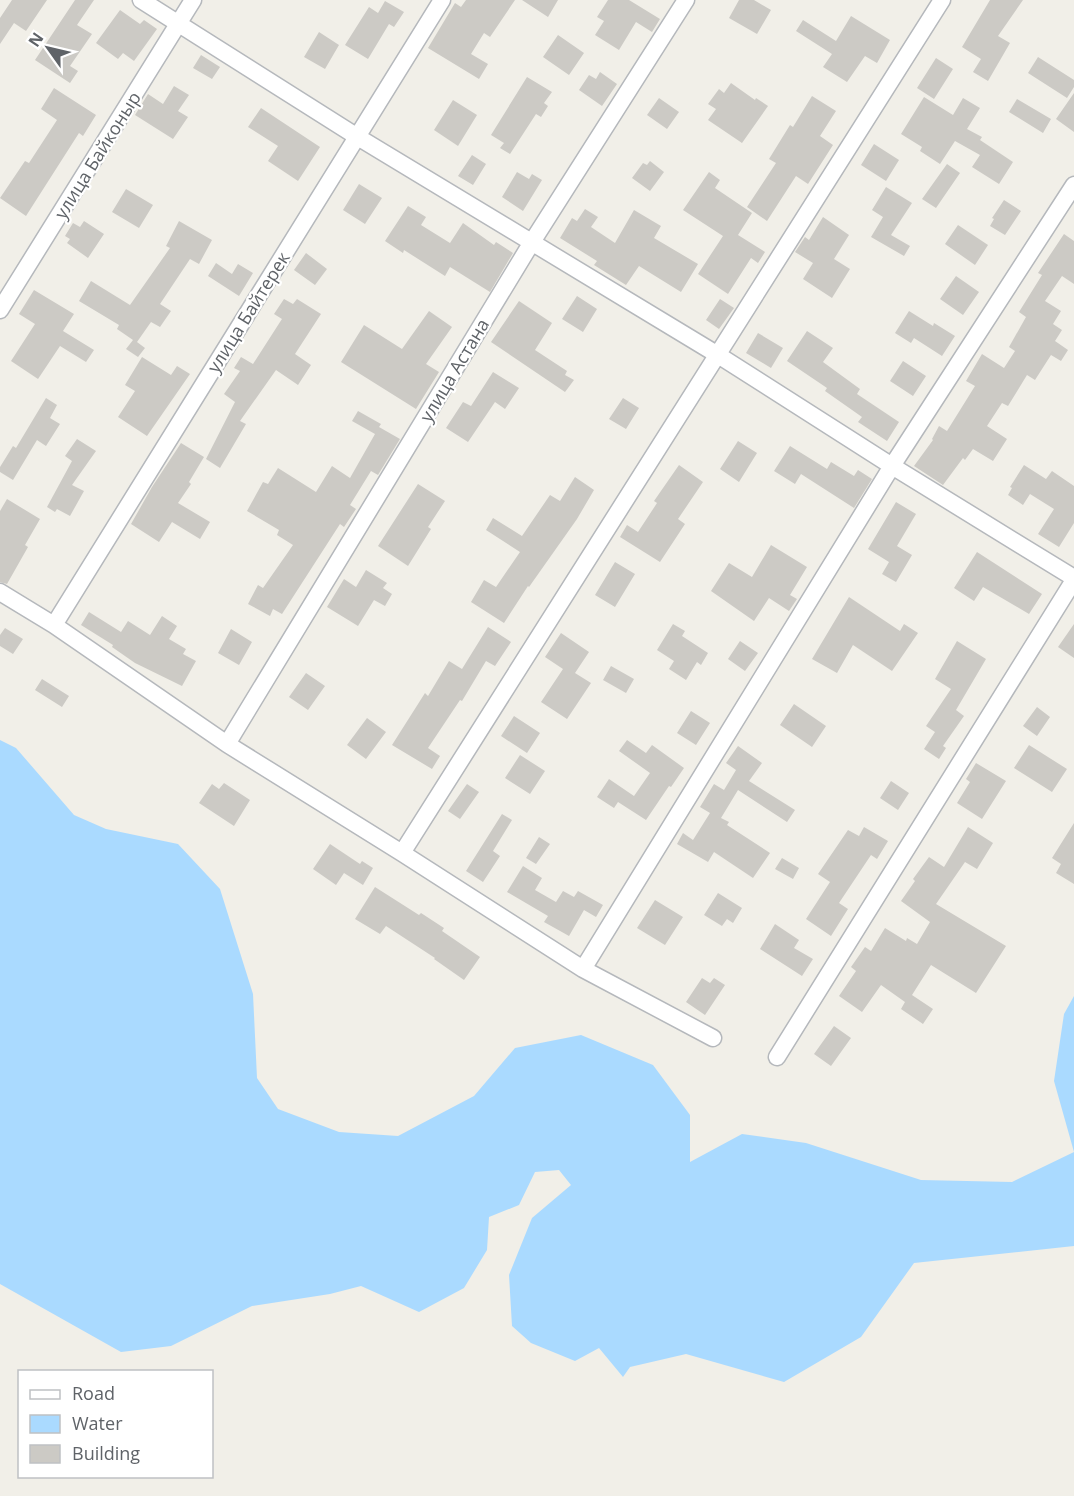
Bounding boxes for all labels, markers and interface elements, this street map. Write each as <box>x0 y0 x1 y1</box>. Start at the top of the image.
north arrow <box>18 18 78 78</box>
text: N <box>23 28 48 51</box>
street label: улица Байконыр <box>48 87 146 223</box>
street label: улица Байтерек <box>201 246 295 377</box>
street label: улица Астана <box>414 314 494 426</box>
legend <box>18 1370 213 1478</box>
text: Road <box>72 1381 115 1405</box>
text: Water <box>72 1411 123 1435</box>
text: Building <box>72 1441 140 1465</box>

